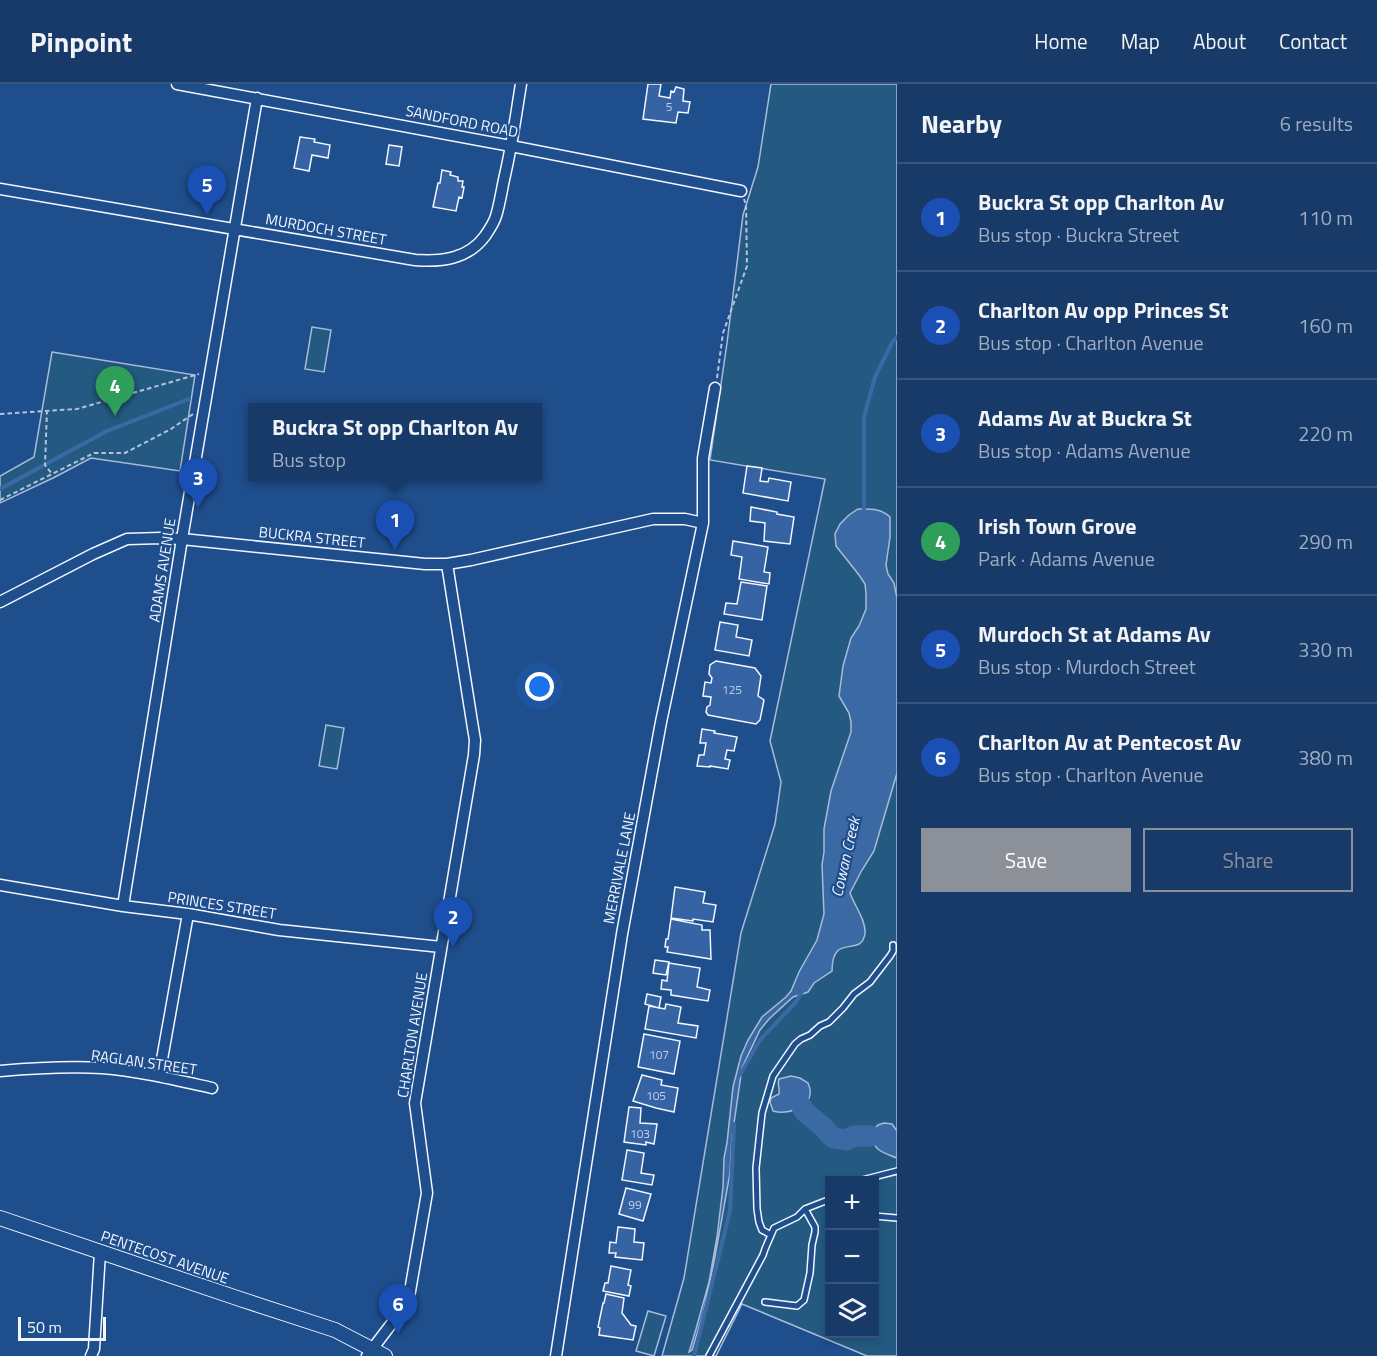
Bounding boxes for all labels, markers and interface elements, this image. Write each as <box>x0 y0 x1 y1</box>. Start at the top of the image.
text: Pinpoint <box>30 20 132 63</box>
text: Home <box>1034 25 1088 57</box>
text: Map <box>1121 25 1160 57</box>
text: About <box>1193 25 1246 57</box>
text: Contact <box>1279 25 1347 57</box>
house number: 5 <box>666 97 673 116</box>
street label: SANDFORD ROAD <box>404 99 520 143</box>
text: Nearby <box>921 104 1002 143</box>
text: 6 results <box>1280 108 1353 139</box>
pin: 5 <box>188 166 226 215</box>
text: Buckra St opp Charlton Av <box>978 185 1224 219</box>
text: 1 <box>935 202 946 233</box>
text: 110 m <box>1298 202 1353 233</box>
street label: MURDOCH STREET <box>264 207 388 251</box>
text: Bus stop · Buckra Street <box>978 219 1179 250</box>
text: Charlton Av opp Princes St <box>978 293 1228 327</box>
text: 2 <box>935 310 946 341</box>
text: 160 m <box>1298 310 1353 341</box>
text: Bus stop · Charlton Avenue <box>978 327 1204 358</box>
pin: 4 <box>96 366 134 416</box>
text: Adams Av at Buckra St <box>978 401 1192 435</box>
popup <box>248 403 542 481</box>
text: Buckra St opp Charlton Av <box>272 410 518 444</box>
text: 3 <box>935 418 946 449</box>
text: 220 m <box>1298 418 1353 449</box>
text: Bus stop · Adams Avenue <box>978 435 1191 466</box>
text: Bus stop <box>272 444 346 475</box>
pin: 3 <box>178 458 218 508</box>
pin: 1 <box>376 500 414 550</box>
text: Irish Town Grove <box>978 509 1137 543</box>
street label: ADAMS AVENUE <box>142 516 182 624</box>
street label: BUCKRA STREET <box>258 520 366 554</box>
text: 4 <box>935 526 946 557</box>
text: 290 m <box>1298 526 1353 557</box>
text: Park · Adams Avenue <box>978 543 1155 574</box>
text: Murdoch St at Adams Av <box>978 617 1211 651</box>
text: 5 <box>935 634 946 665</box>
text: 330 m <box>1298 634 1353 665</box>
text: Bus stop · Murdoch Street <box>978 651 1196 682</box>
your location <box>525 672 554 701</box>
house number: 125 <box>722 680 742 699</box>
text: Charlton Av at Pentecost Av <box>978 725 1241 759</box>
text: 6 <box>935 742 946 773</box>
text: 380 m <box>1298 742 1353 773</box>
text: Bus stop · Charlton Avenue <box>978 759 1204 790</box>
street label: MERRIVALE LANE <box>597 810 641 926</box>
water label: Cowan Creek <box>824 813 866 899</box>
button: Save <box>921 828 1131 892</box>
button: Share <box>1143 828 1353 892</box>
street label: PRINCES STREET <box>166 885 278 925</box>
pin: 2 <box>434 898 472 947</box>
street label: CHARLTON AVENUE <box>391 971 433 1099</box>
street label: RAGLAN STREET <box>90 1043 198 1081</box>
house number: 107 <box>649 1045 669 1064</box>
house number: 105 <box>646 1086 666 1105</box>
house number: 103 <box>630 1124 650 1143</box>
map controls <box>825 1176 879 1338</box>
button: + <box>825 1176 879 1230</box>
house number: 99 <box>628 1195 642 1214</box>
street label: PENTECOST AVENUE <box>98 1224 232 1290</box>
button: − <box>825 1230 879 1284</box>
pin: 6 <box>378 1284 418 1334</box>
button: layers <box>825 1284 879 1338</box>
scale bar <box>18 1314 106 1342</box>
text: 50 m <box>27 1315 62 1339</box>

